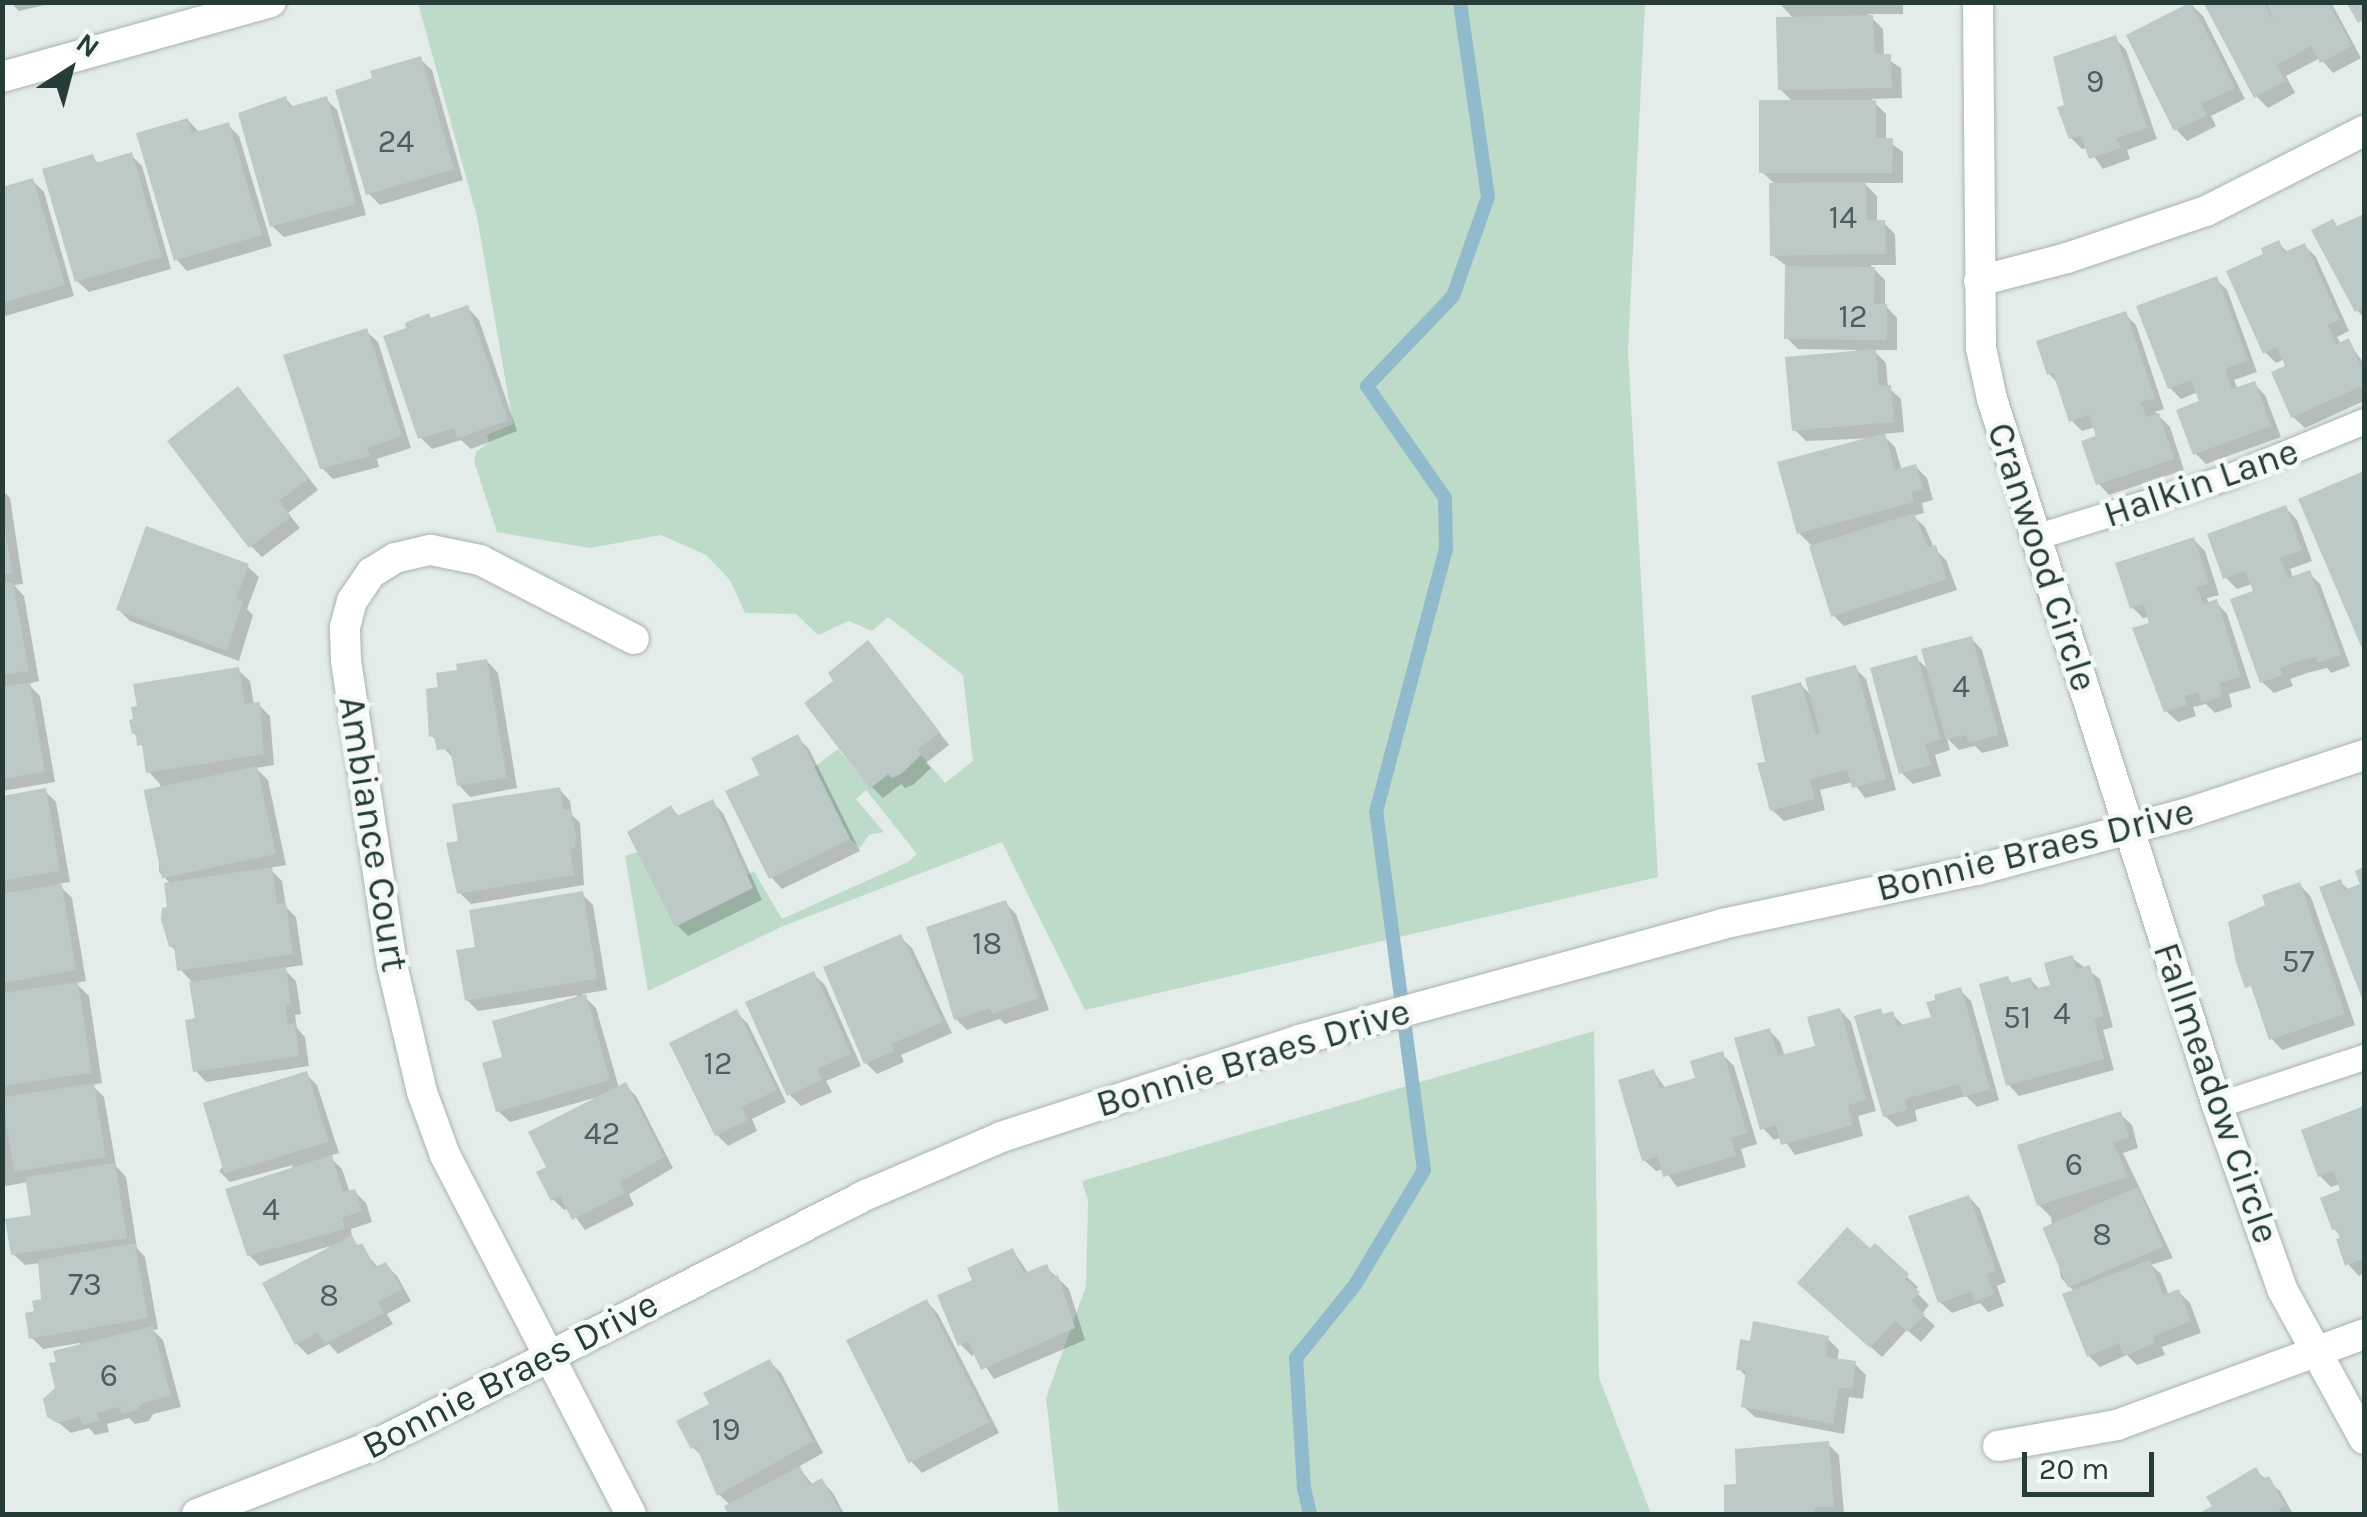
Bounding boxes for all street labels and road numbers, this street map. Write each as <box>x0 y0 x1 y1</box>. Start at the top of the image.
street label: Cranwood Circle <box>1977 417 2107 697</box>
street label: Halkin Lane <box>2098 428 2304 538</box>
street label: Ambiance Court <box>329 693 417 975</box>
street label: Bonnie Braes Drive <box>1872 788 2198 912</box>
street label: Fallmeadow Circle <box>2143 937 2289 1249</box>
street label: Bonnie Braes Drive <box>1091 989 1415 1127</box>
street label: Bonnie Braes Drive <box>355 1281 665 1469</box>

